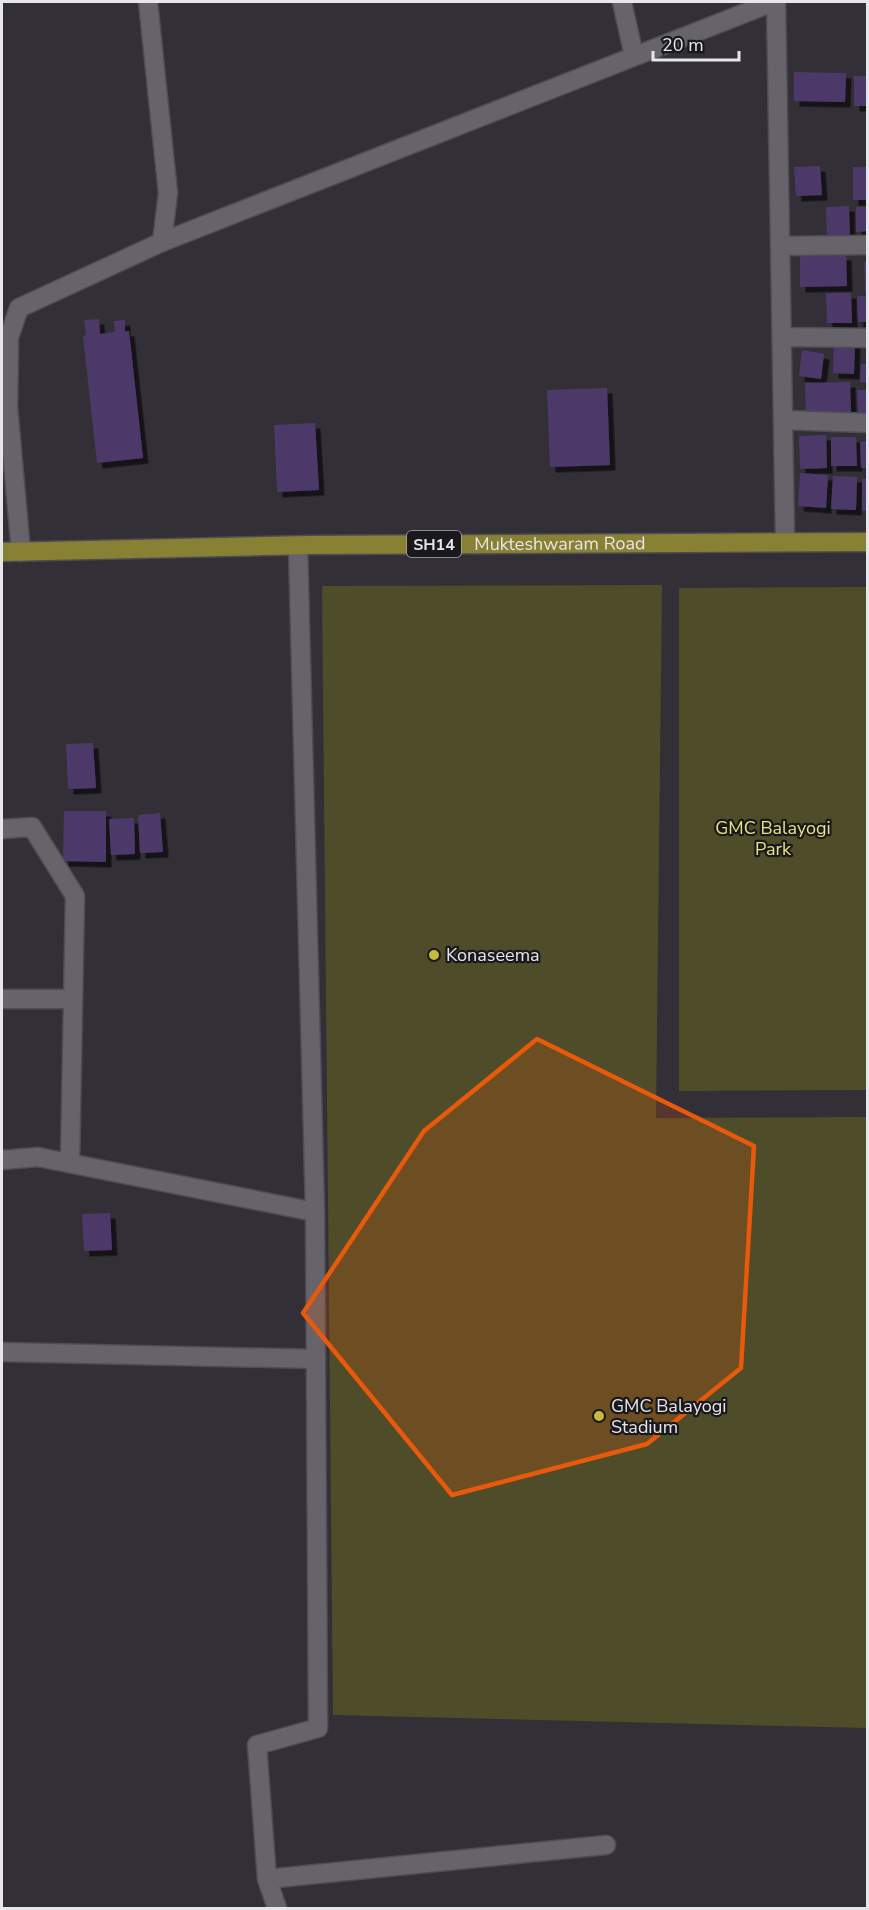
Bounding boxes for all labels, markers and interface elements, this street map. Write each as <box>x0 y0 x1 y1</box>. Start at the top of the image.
scale bar <box>653 24 738 62</box>
text: 20 m <box>662 33 704 57</box>
road number: SH14 <box>407 531 461 557</box>
street label: Mukteshwaram Road <box>474 531 646 556</box>
park label: GMC Balayogi Park <box>715 816 831 861</box>
place label: Konaseema <box>446 943 540 967</box>
marker: Konaseema <box>427 948 441 962</box>
place label: GMC Balayogi Stadium <box>611 1394 727 1439</box>
marker: GMC Balayogi Stadium <box>592 1409 606 1423</box>

